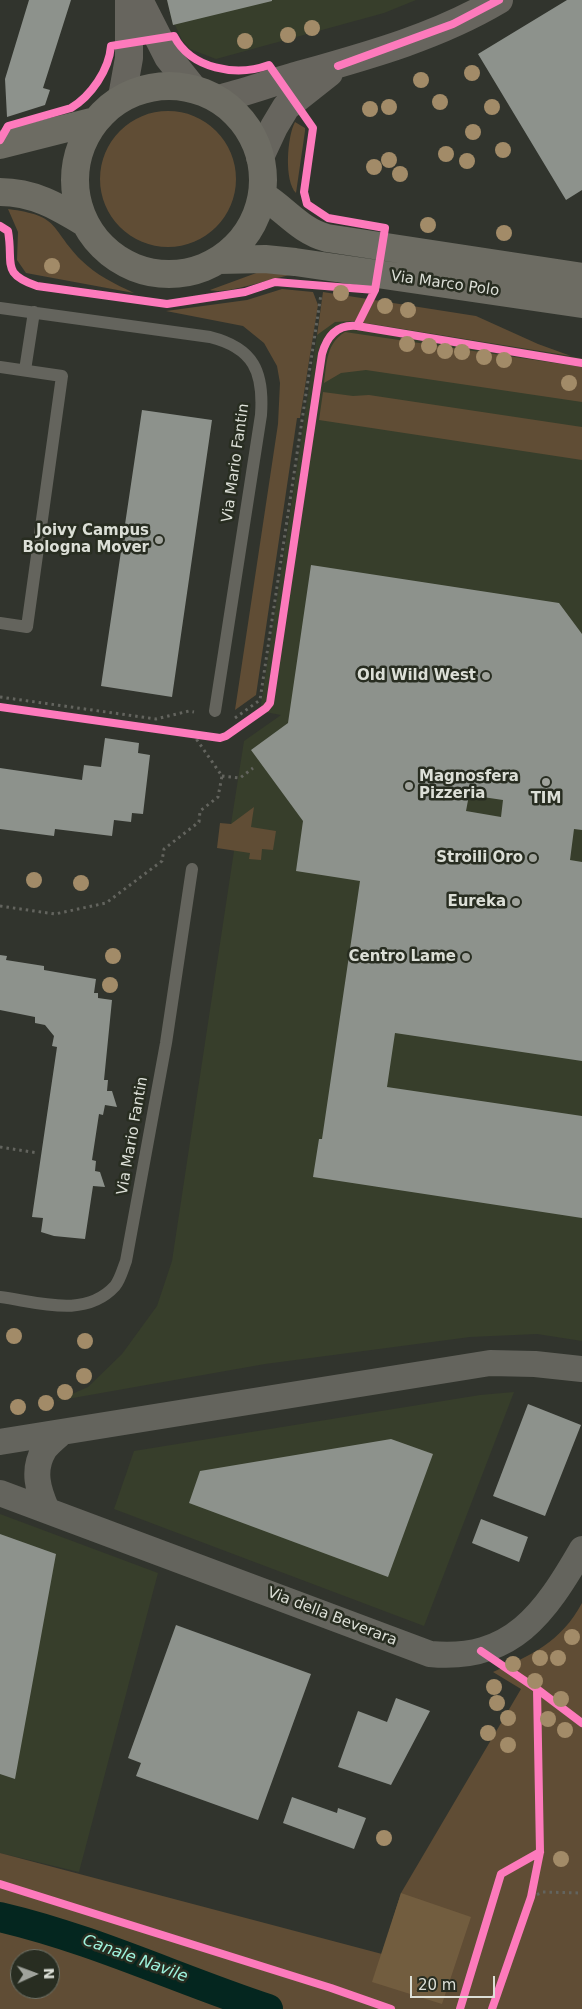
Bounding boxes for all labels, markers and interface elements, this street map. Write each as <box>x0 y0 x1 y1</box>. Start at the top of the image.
street label: Via Marco Polo <box>390 267 500 301</box>
street label: Via Mario Fantin <box>219 402 253 524</box>
place label: Joivy Campus Bologna Mover <box>22 522 149 557</box>
marker: Joivy Campus Bologna Mover <box>153 534 165 546</box>
place label: Old Wild West <box>357 667 476 685</box>
marker: Old Wild West <box>480 670 492 682</box>
place label: Magnosfera Pizzeria <box>419 768 519 803</box>
marker: TIM <box>540 776 552 788</box>
marker: Magnosfera Pizzeria <box>403 780 415 792</box>
place label: TIM <box>531 790 561 808</box>
place label: Stroili Oro <box>436 849 523 867</box>
marker: Stroili Oro <box>527 852 539 864</box>
place label: Eureka <box>447 893 506 911</box>
marker: Eureka <box>510 896 522 908</box>
place label: Centro Lame <box>349 948 456 966</box>
marker: Centro Lame <box>460 951 472 963</box>
street label: Via Mario Fantin <box>114 1075 152 1197</box>
street label: Via della Beverara <box>265 1584 399 1650</box>
water label: Canale Navile <box>80 1931 190 1987</box>
north arrow <box>10 1949 60 1999</box>
scale bar <box>412 1966 497 1998</box>
text: N <box>41 1967 57 1980</box>
text: 20 m <box>418 1976 456 1994</box>

